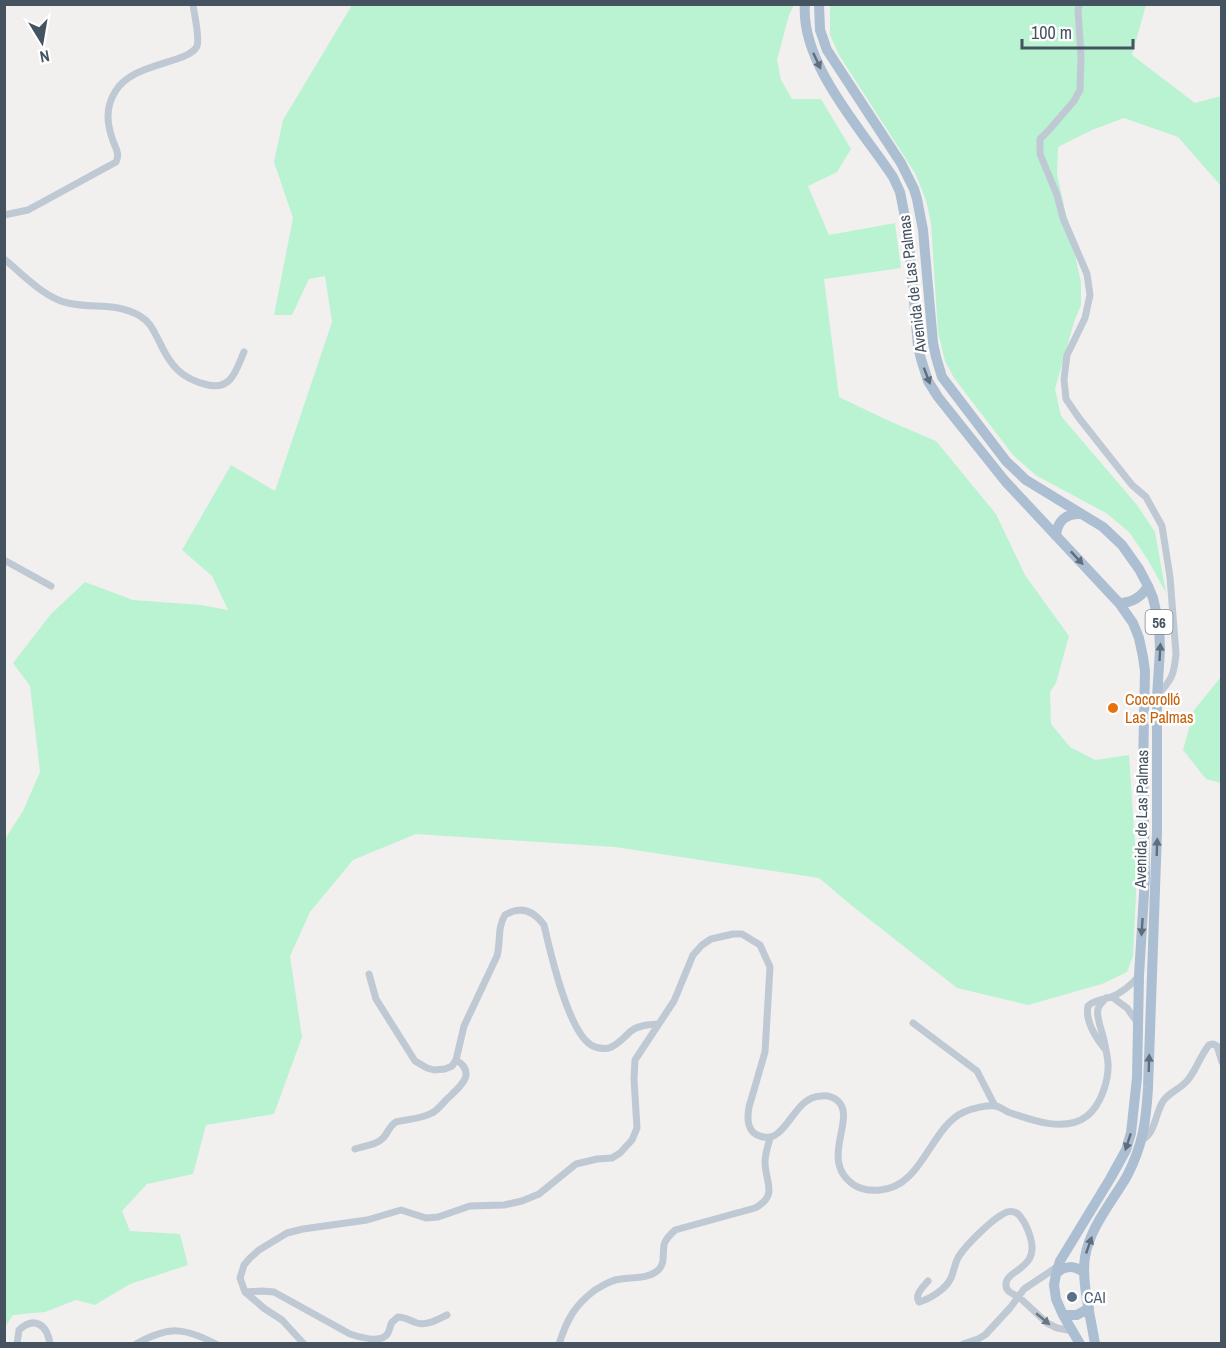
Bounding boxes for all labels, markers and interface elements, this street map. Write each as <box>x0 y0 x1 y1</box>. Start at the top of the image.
north arrow <box>12 12 72 72</box>
scale bar <box>1022 12 1133 50</box>
text: 100 m <box>1031 20 1072 45</box>
text: N <box>38 45 52 68</box>
one-way arrow <box>812 52 822 70</box>
street label: Avenida de Las Palmas <box>893 214 931 355</box>
one-way arrow <box>922 367 932 385</box>
one-way arrow <box>1070 550 1083 565</box>
road number: 56 <box>1146 610 1172 634</box>
one-way arrow <box>1155 643 1164 662</box>
place label: Cocorolló Las Palmas <box>1125 688 1194 728</box>
marker: Cocorolló Las Palmas <box>1106 701 1120 715</box>
street label: Avenida de Las Palmas <box>1129 750 1153 889</box>
one-way arrow <box>1152 838 1161 857</box>
one-way arrow <box>1137 917 1147 936</box>
one-way arrow <box>1144 1054 1154 1073</box>
one-way arrow <box>1123 1133 1132 1151</box>
one-way arrow <box>1085 1235 1095 1253</box>
place label: CAI <box>1084 1286 1106 1308</box>
marker: CAI <box>1065 1290 1079 1304</box>
one-way arrow <box>1035 1312 1050 1325</box>

